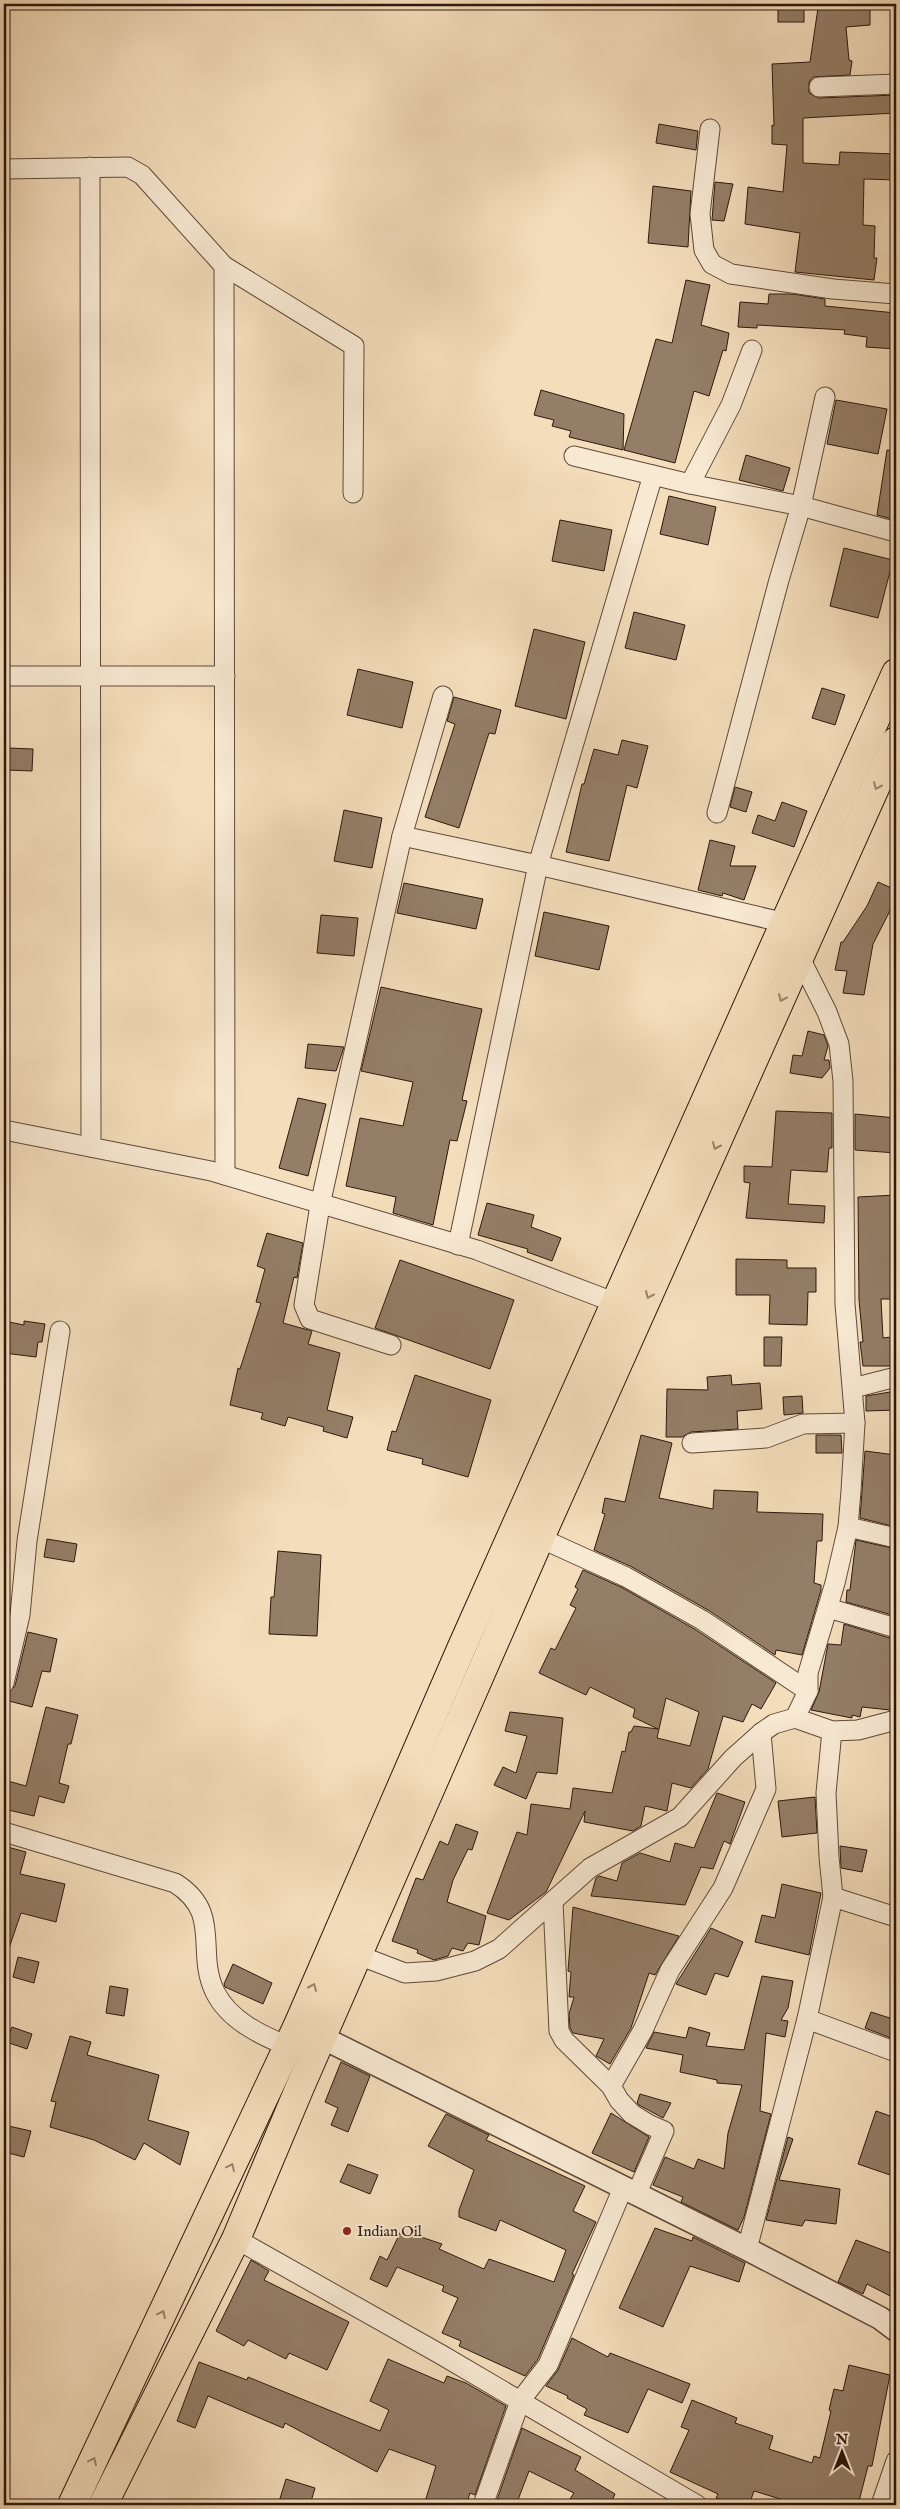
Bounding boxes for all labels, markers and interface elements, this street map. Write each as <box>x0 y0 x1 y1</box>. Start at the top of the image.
one-way arrow <box>872 781 883 790</box>
one-way arrow <box>778 993 789 1002</box>
one-way arrow <box>711 1141 722 1150</box>
one-way arrow <box>645 1289 655 1298</box>
one-way arrow <box>307 1983 318 1992</box>
one-way arrow <box>225 2163 235 2172</box>
place label: Indian Oil <box>357 2222 423 2241</box>
marker: Indian Oil <box>341 2225 353 2237</box>
one-way arrow <box>156 2310 166 2319</box>
north arrow <box>818 2426 868 2476</box>
text: N <box>835 2431 848 2449</box>
one-way arrow <box>86 2457 97 2466</box>

